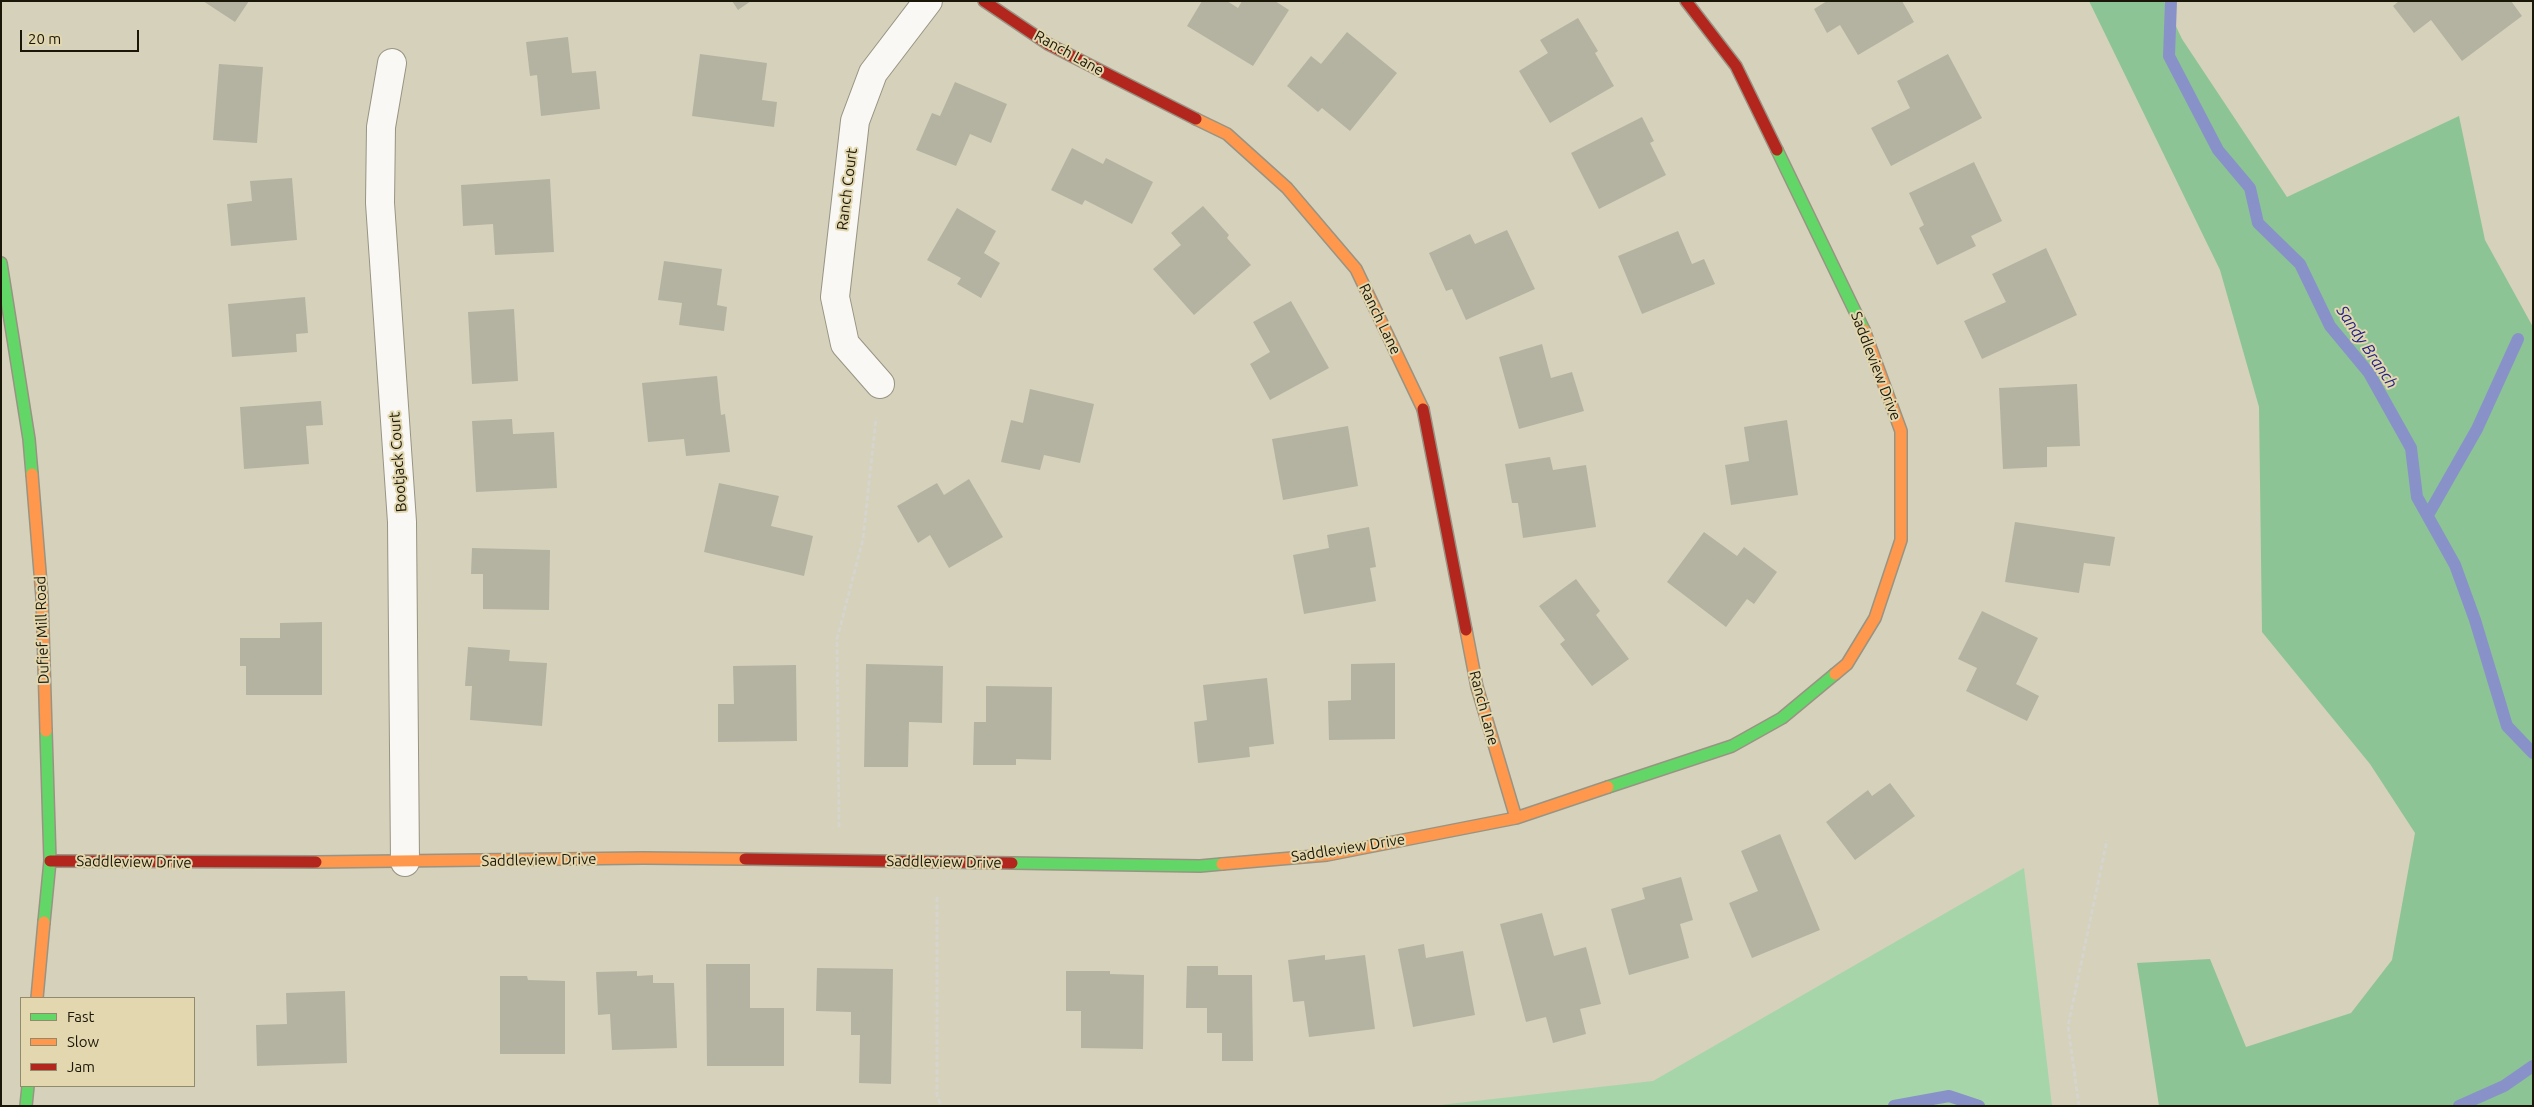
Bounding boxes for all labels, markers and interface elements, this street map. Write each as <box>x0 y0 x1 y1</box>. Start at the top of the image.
scale bar <box>22 20 141 52</box>
street label: Ranch Lane <box>1031 27 1107 79</box>
text: 20 m <box>28 30 61 47</box>
street label: Ranch Court <box>833 147 861 231</box>
street label: Ranch Lane <box>1355 281 1405 357</box>
water label: Sandy Branch <box>2332 302 2402 392</box>
street label: Saddleview Drive <box>1847 309 1905 423</box>
street label: Bootjack Court <box>386 411 410 513</box>
street label: Dufief Mill Road <box>31 575 53 685</box>
street label: Ranch Lane <box>1465 669 1503 747</box>
street label: Saddleview Drive <box>1290 830 1406 866</box>
street label: Saddleview Drive <box>481 850 597 870</box>
street label: Saddleview Drive <box>76 852 192 872</box>
street label: Saddleview Drive <box>886 852 1002 872</box>
legend <box>20 997 195 1087</box>
text: Fast <box>67 1008 94 1025</box>
text: Slow <box>67 1033 99 1050</box>
text: Jam <box>67 1058 95 1075</box>

